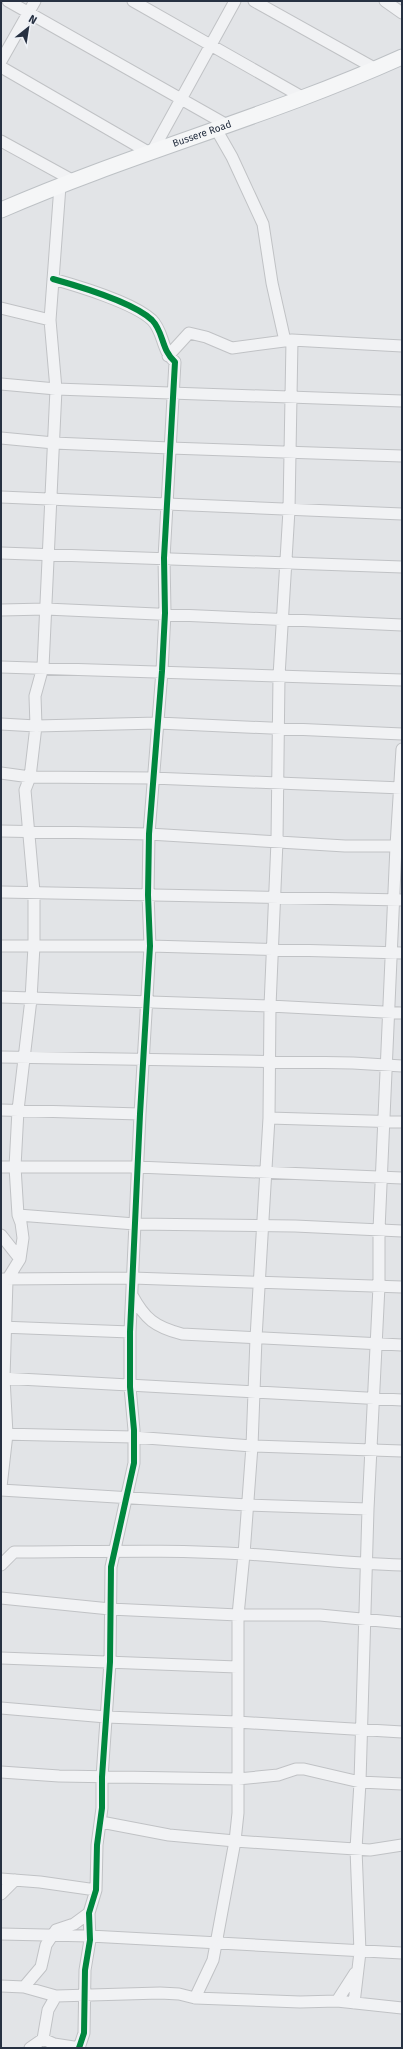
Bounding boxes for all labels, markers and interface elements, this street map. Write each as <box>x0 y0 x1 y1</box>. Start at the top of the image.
north arrow <box>8 8 48 48</box>
text: N <box>26 12 39 27</box>
street label: Bussere Road <box>171 118 233 150</box>

